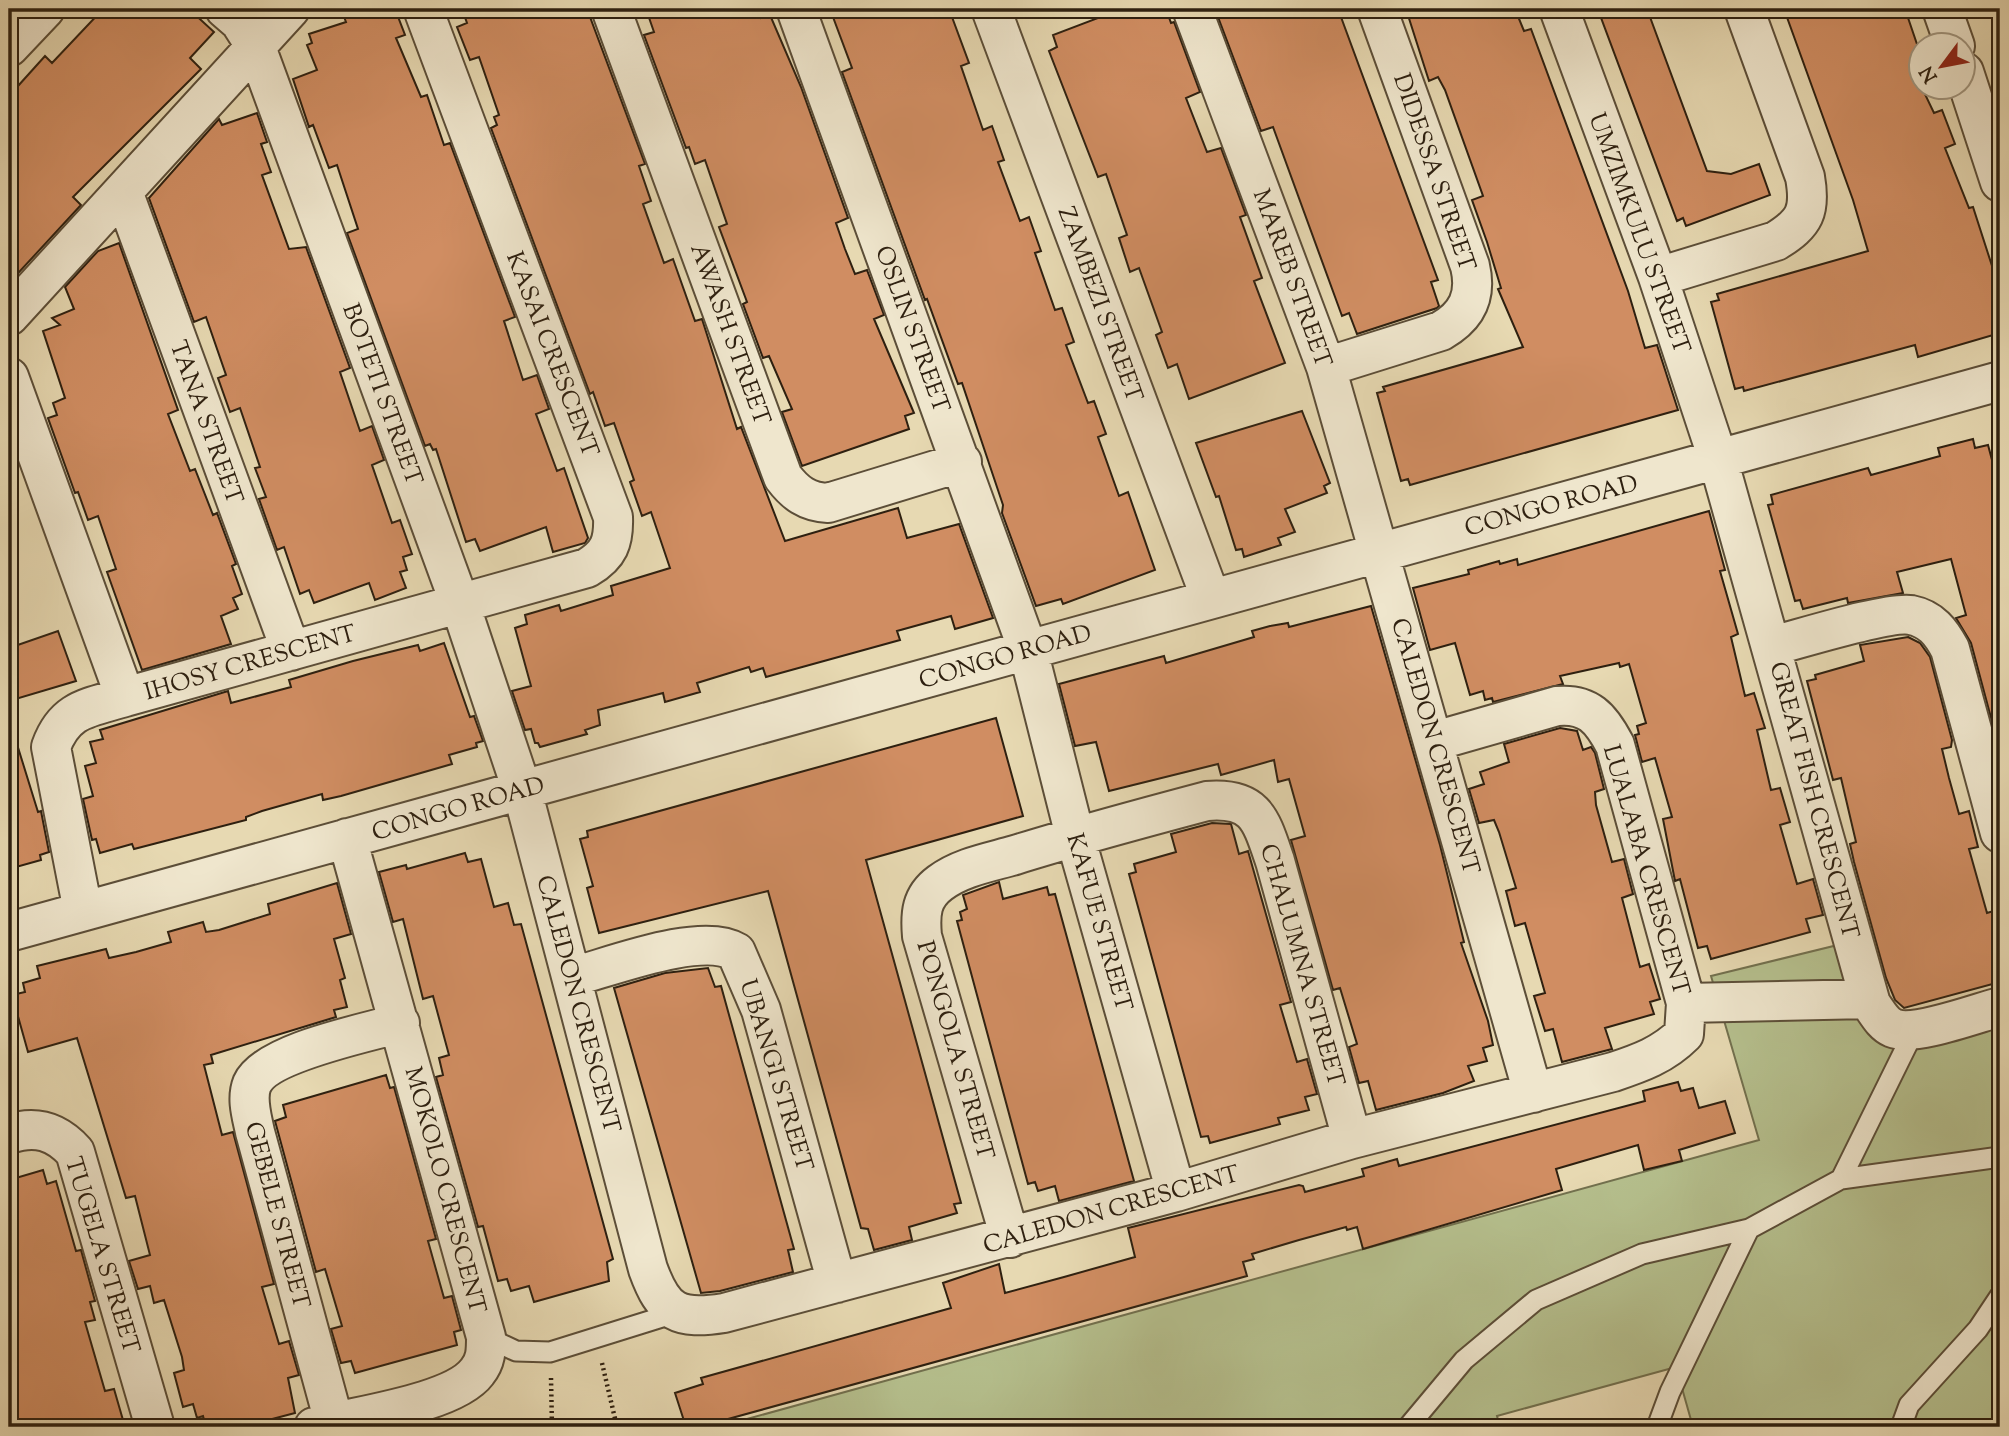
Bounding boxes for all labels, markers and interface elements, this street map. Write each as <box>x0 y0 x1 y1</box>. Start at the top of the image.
north arrow <box>1908 32 1978 102</box>
text: N <box>1914 60 1945 87</box>
street label: DIDESSA STREET <box>1383 69 1483 276</box>
street label: UMZIMKULU STREET <box>1579 108 1698 359</box>
street label: MAREB STREET <box>1243 185 1339 373</box>
street label: ZAMBEZI STREET <box>1048 202 1150 407</box>
street label: AWASH STREET <box>680 239 778 430</box>
street label: OSLIN STREET <box>865 241 957 418</box>
street label: KASAI CRESCENT <box>496 247 606 463</box>
street label: BOTETI STREET <box>332 299 430 490</box>
street label: TANA STREET <box>160 336 251 509</box>
street label: CONGO ROAD <box>1461 467 1642 546</box>
street label: CALEDON CRESCENT <box>1381 614 1487 879</box>
street label: IHOSY CRESCENT <box>141 617 361 710</box>
street label: CONGO ROAD <box>915 617 1096 699</box>
street label: GREAT FISH CRESCENT <box>1760 658 1866 943</box>
street label: LUALABA CRESCENT <box>1593 741 1697 1000</box>
street label: CONGO ROAD <box>368 769 549 851</box>
street label: KAFUE STREET <box>1056 830 1140 1016</box>
street label: CHALUMNA STREET <box>1250 840 1352 1091</box>
street label: CALEDON CRESCENT <box>526 872 628 1137</box>
street label: PONGOLA STREET <box>907 937 1002 1164</box>
street label: UBANGI STREET <box>730 975 821 1176</box>
street label: MOKOLO CRESCENT <box>395 1063 493 1318</box>
street label: GEBELE STREET <box>235 1118 317 1313</box>
street label: TUGELA STREET <box>55 1153 147 1358</box>
street label: CALEDON CRESCENT <box>979 1158 1244 1264</box>

